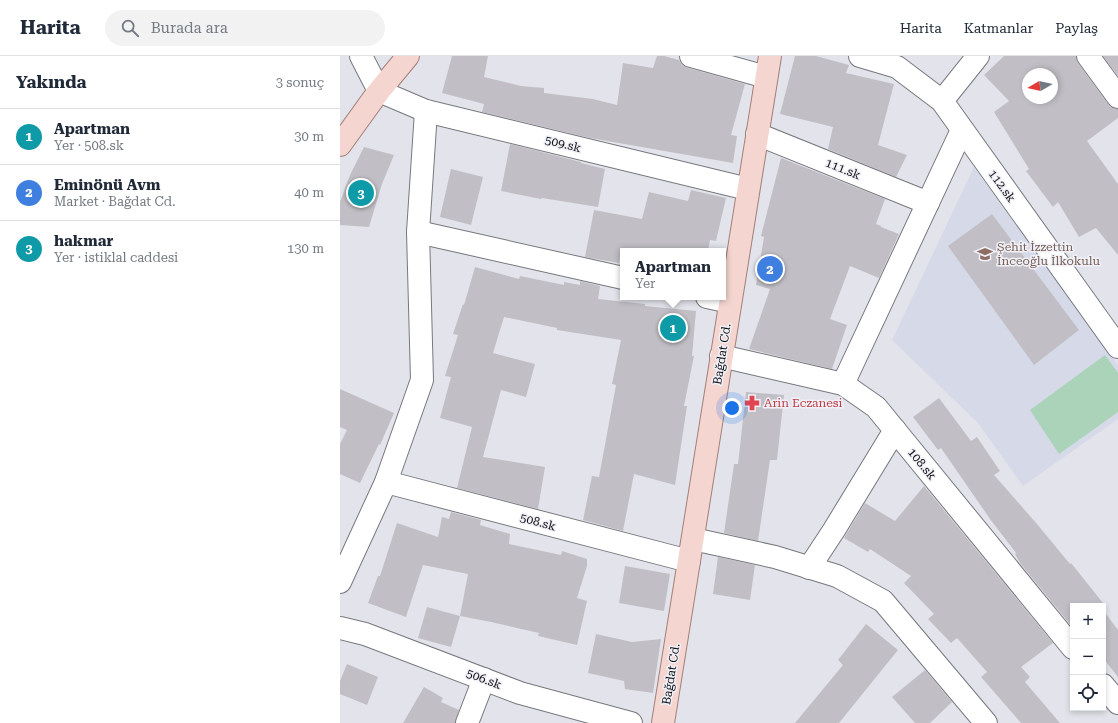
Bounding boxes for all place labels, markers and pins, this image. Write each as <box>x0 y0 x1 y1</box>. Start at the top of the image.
pin: 3 <box>348 178 374 208</box>
place label: Şehit İzzettin İnceoğlu İlkokulu <box>997 240 1100 268</box>
school or university icon: Şehit İzzettin İnceoğlu İlkokulu <box>976 245 994 263</box>
pin: 2 <box>757 254 783 284</box>
pin: 1 <box>660 313 686 343</box>
pharmacy icon: Arin Eczanesi <box>743 394 761 412</box>
place label: Arin Eczanesi <box>764 396 843 410</box>

